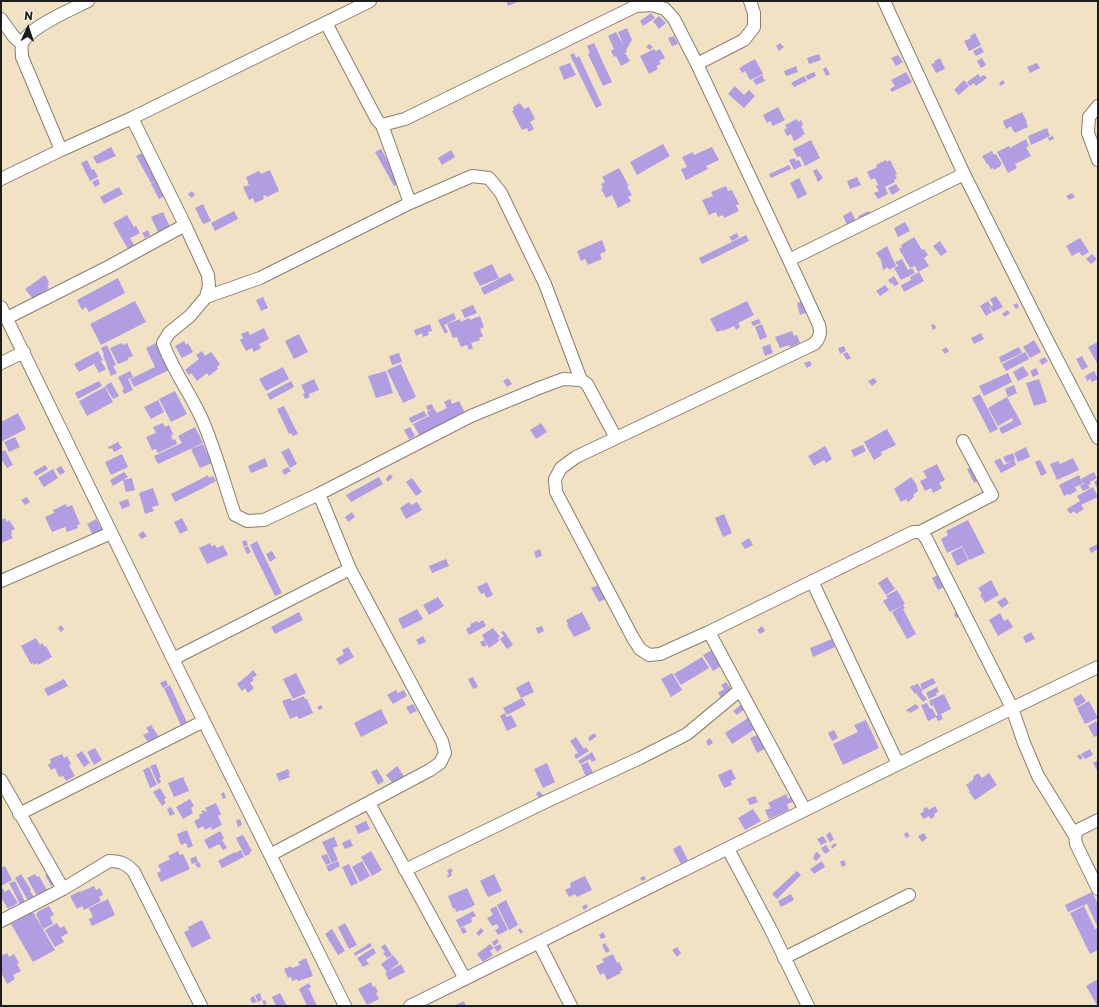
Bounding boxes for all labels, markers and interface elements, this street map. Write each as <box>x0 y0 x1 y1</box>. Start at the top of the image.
text: N <box>24 7 33 24</box>
north arrow <box>8 8 48 48</box>

